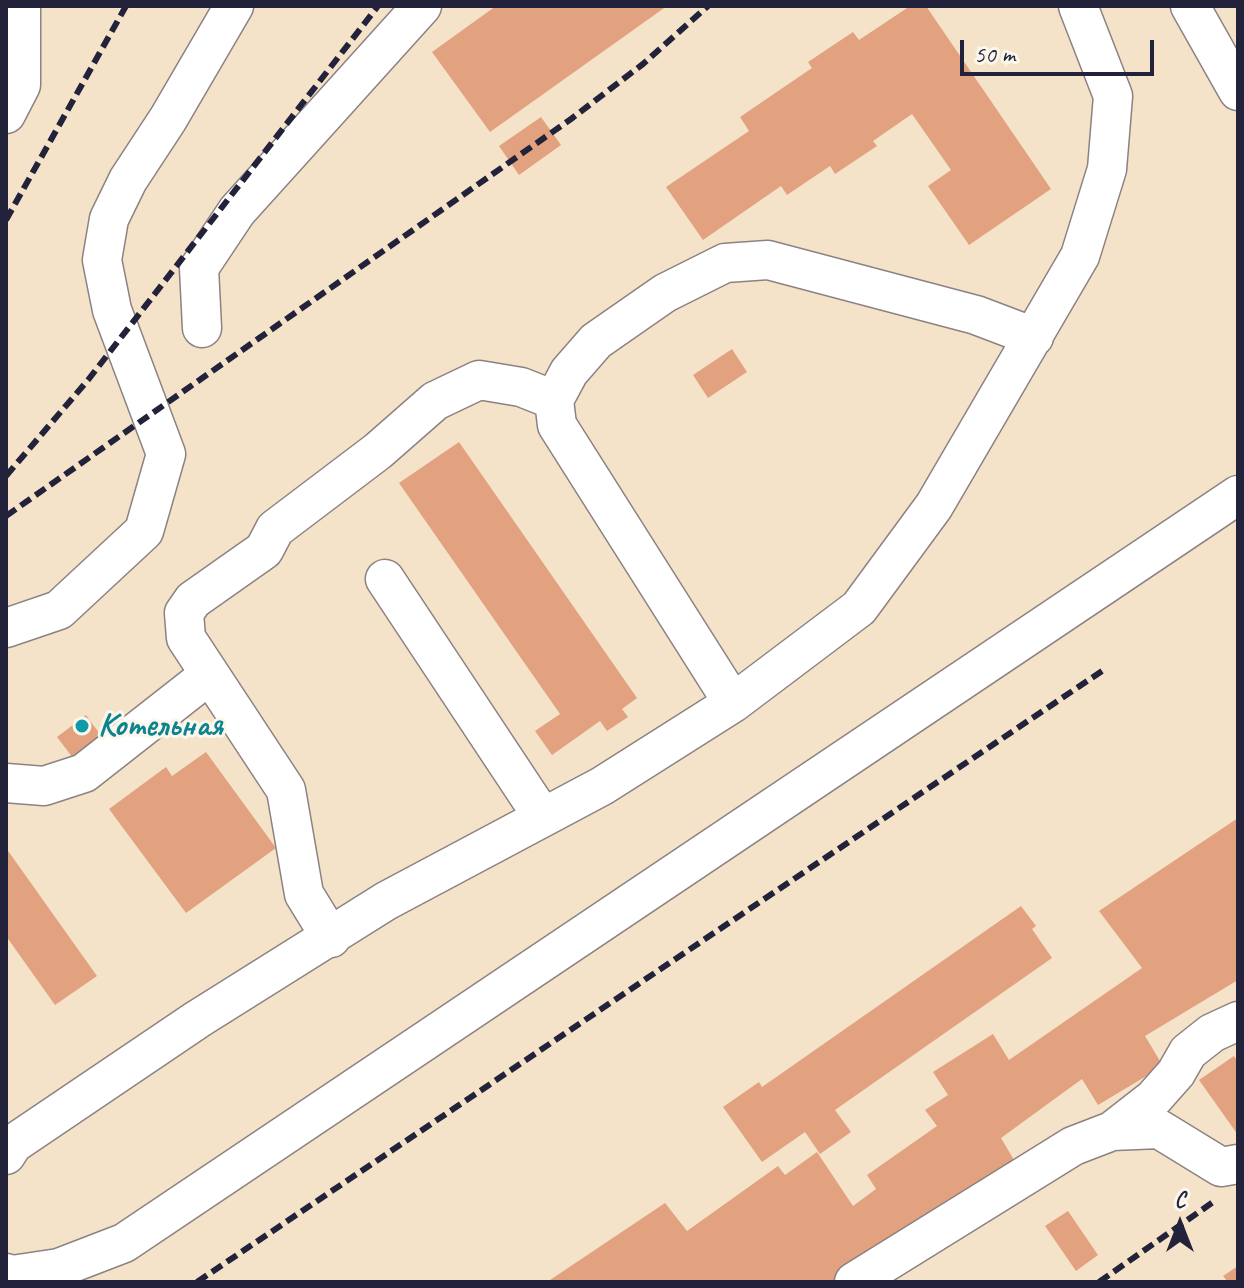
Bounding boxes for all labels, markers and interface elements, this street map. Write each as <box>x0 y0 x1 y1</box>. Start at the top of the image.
scale bar <box>964 24 1158 74</box>
text: 50 m <box>974 39 1015 69</box>
place label: Котельная <box>98 706 223 746</box>
marker: Котельная <box>73 717 91 735</box>
north arrow <box>1140 1184 1220 1264</box>
text: С <box>1175 1186 1185 1214</box>

